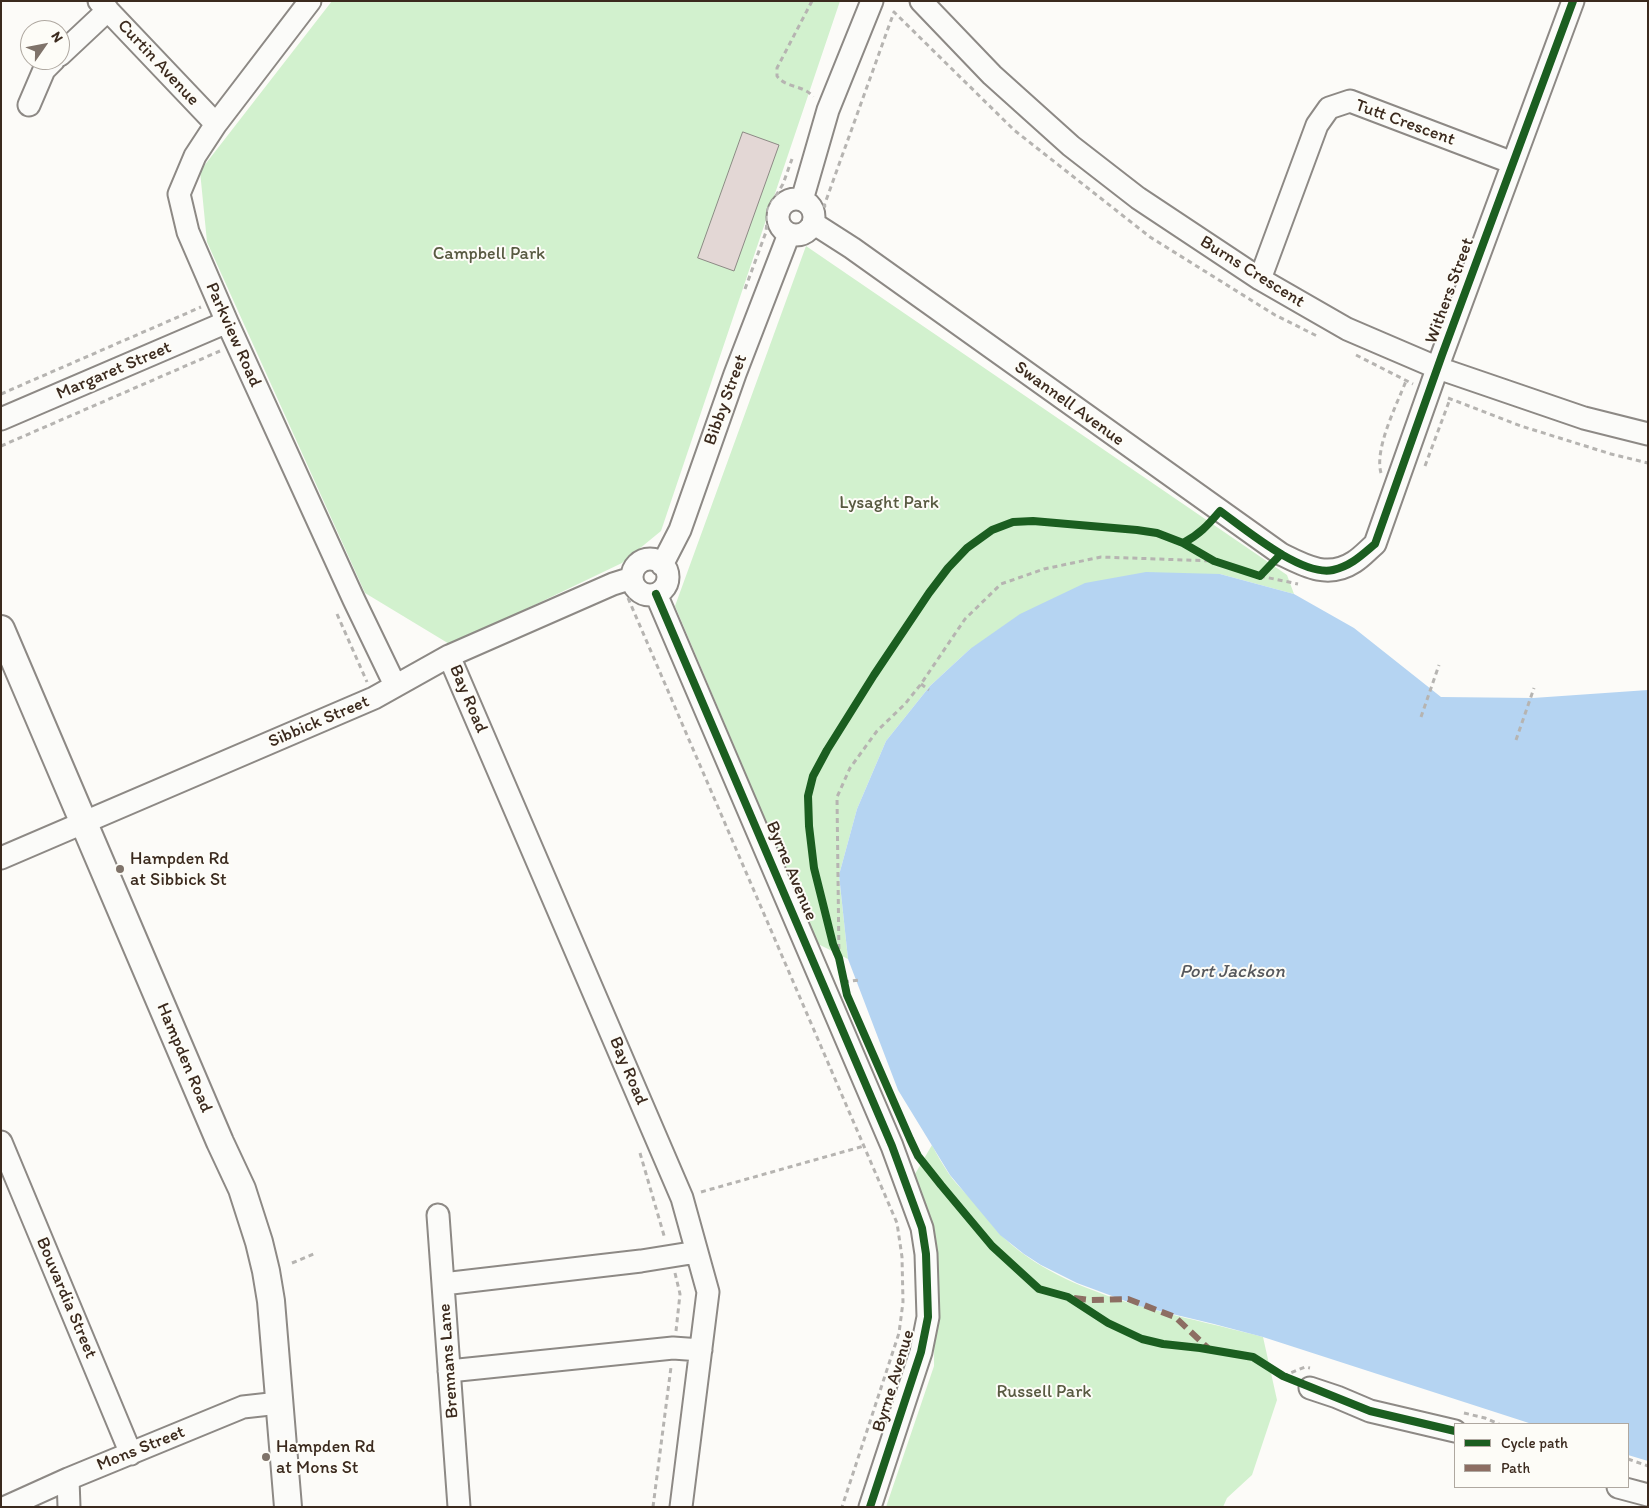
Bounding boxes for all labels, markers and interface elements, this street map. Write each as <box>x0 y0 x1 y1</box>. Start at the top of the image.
street label: Curtin Avenue <box>112 15 204 111</box>
north arrow <box>20 20 70 70</box>
text: N <box>47 29 67 46</box>
street label: Tutt Crescent <box>1352 95 1458 151</box>
street label: Burns Crescent <box>1196 231 1308 313</box>
street label: Withers Street <box>1421 235 1479 347</box>
park label: Campbell Park <box>433 243 545 265</box>
street label: Parkview Road <box>200 279 266 391</box>
street label: Margaret Street <box>53 337 175 405</box>
street label: Bibby Street <box>700 352 752 448</box>
street label: Swannell Avenue <box>1010 357 1128 451</box>
park label: Lysaght Park <box>839 492 939 514</box>
street label: Bay Road <box>444 662 492 736</box>
street label: Sibbick Street <box>265 691 373 753</box>
street label: Byrne Avenue <box>760 818 822 924</box>
place label: Hampden Rd at Sibbick St <box>130 848 229 891</box>
marker: Hampden Rd at Sibbick St <box>114 863 126 875</box>
water label: Port Jackson <box>1179 961 1285 983</box>
street label: Hampden Road <box>151 1000 217 1116</box>
street label: Bay Road <box>604 1034 652 1108</box>
street label: Bouvardia Street <box>31 1234 101 1362</box>
street label: Brennans Lane <box>434 1303 464 1419</box>
street label: Byrne Avenue <box>868 1327 920 1435</box>
park label: Russell Park <box>996 1381 1092 1403</box>
street label: Mons Street <box>94 1422 188 1476</box>
legend <box>1454 1423 1629 1488</box>
text: Cycle path <box>1501 1434 1568 1452</box>
place label: Hampden Rd at Mons St <box>276 1436 375 1478</box>
marker: Hampden Rd at Mons St <box>260 1451 272 1463</box>
text: Path <box>1501 1459 1530 1477</box>

